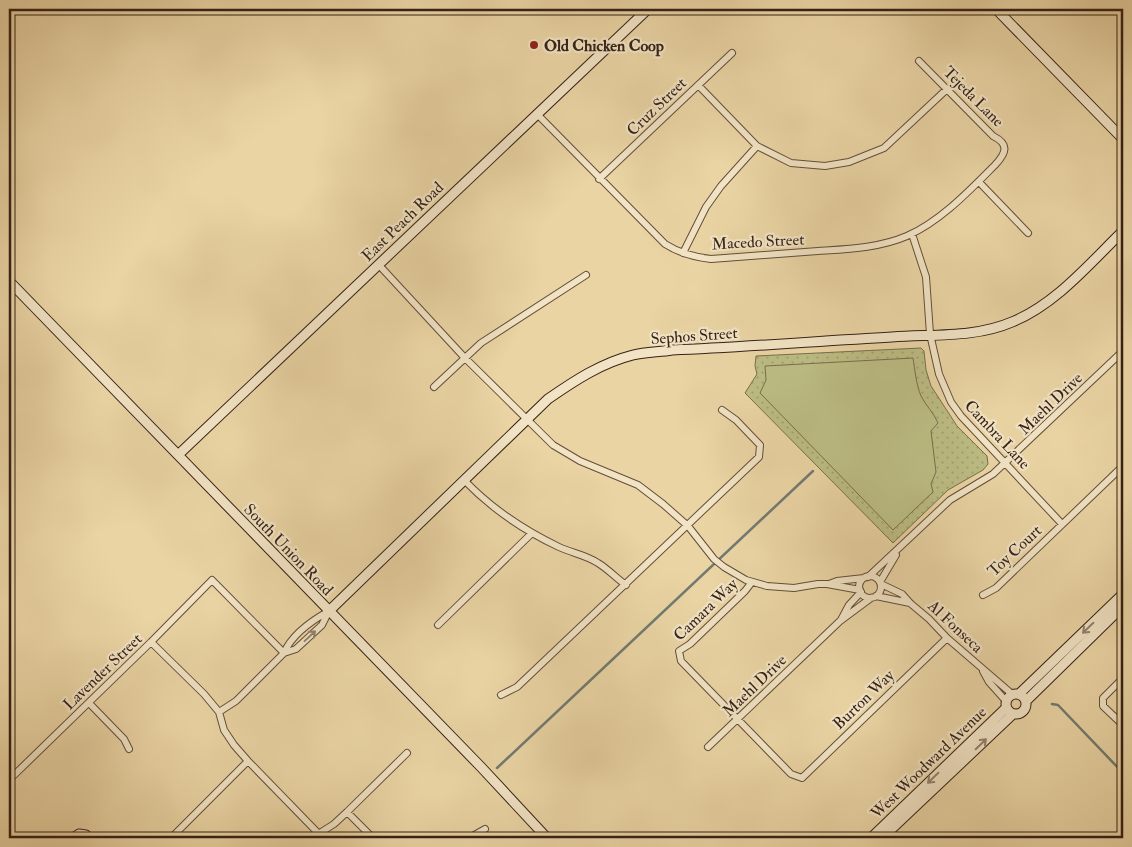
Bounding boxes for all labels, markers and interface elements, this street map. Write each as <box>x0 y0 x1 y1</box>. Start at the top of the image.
place label: Old Chicken Coop <box>544 36 664 57</box>
marker: Old Chicken Coop <box>528 39 540 51</box>
street label: Tejeda Lane <box>939 62 1008 132</box>
street label: Cruz Street <box>623 73 691 140</box>
street label: East Peach Road <box>358 178 448 266</box>
street label: Macedo Street <box>711 230 805 254</box>
street label: Sephos Street <box>650 323 738 350</box>
street label: Maehl Drive <box>1015 368 1087 439</box>
street label: Cambra Lane <box>960 396 1035 474</box>
street label: South Union Road <box>239 500 337 600</box>
street label: Toy Court <box>983 521 1046 581</box>
street label: Camara Way <box>669 574 743 645</box>
street label: Al Fonseca <box>923 595 987 658</box>
one-way arrow <box>1082 621 1094 634</box>
street label: Lavender Street <box>59 629 146 714</box>
one-way arrow <box>304 630 317 642</box>
street label: Maehl Drive <box>719 650 791 721</box>
street label: Burton Way <box>829 665 899 734</box>
street label: West Woodward Avenue <box>866 702 991 824</box>
one-way arrow <box>975 738 987 750</box>
one-way arrow <box>927 772 940 784</box>

